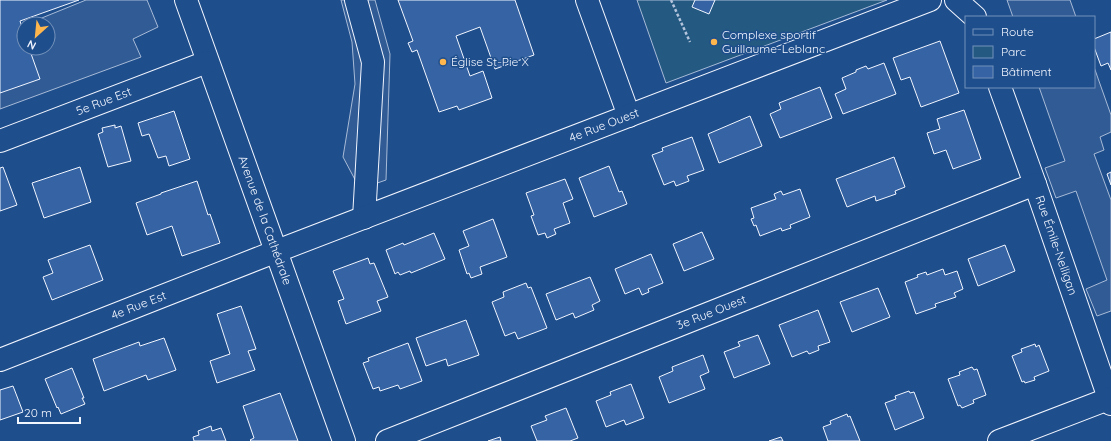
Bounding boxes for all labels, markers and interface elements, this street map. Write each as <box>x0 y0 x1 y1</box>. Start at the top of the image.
north arrow <box>16 16 56 56</box>
legend <box>965 16 1095 88</box>
text: Route <box>1001 24 1034 39</box>
place label: Complexe sportif Guillaume-Leblanc <box>722 27 825 56</box>
text: N <box>25 37 38 53</box>
marker: Complexe sportif Guillaume-Leblanc <box>709 37 719 47</box>
text: Parc <box>1001 44 1026 59</box>
place label: Église St-Pie X <box>451 54 529 69</box>
marker: Église St-Pie X <box>438 57 448 67</box>
text: Bâtiment <box>1001 64 1051 79</box>
street label: 5e Rue Est <box>74 84 133 118</box>
street label: 4e Rue Ouest <box>567 105 641 145</box>
street label: Avenue de la Cathédrale <box>235 153 296 287</box>
street label: Rue Émile-Nelligan <box>1032 193 1081 297</box>
street label: 4e Rue Est <box>109 287 168 323</box>
street label: 3e Rue Ouest <box>674 291 748 332</box>
scale bar <box>18 399 80 425</box>
text: 20 m <box>24 405 52 420</box>

